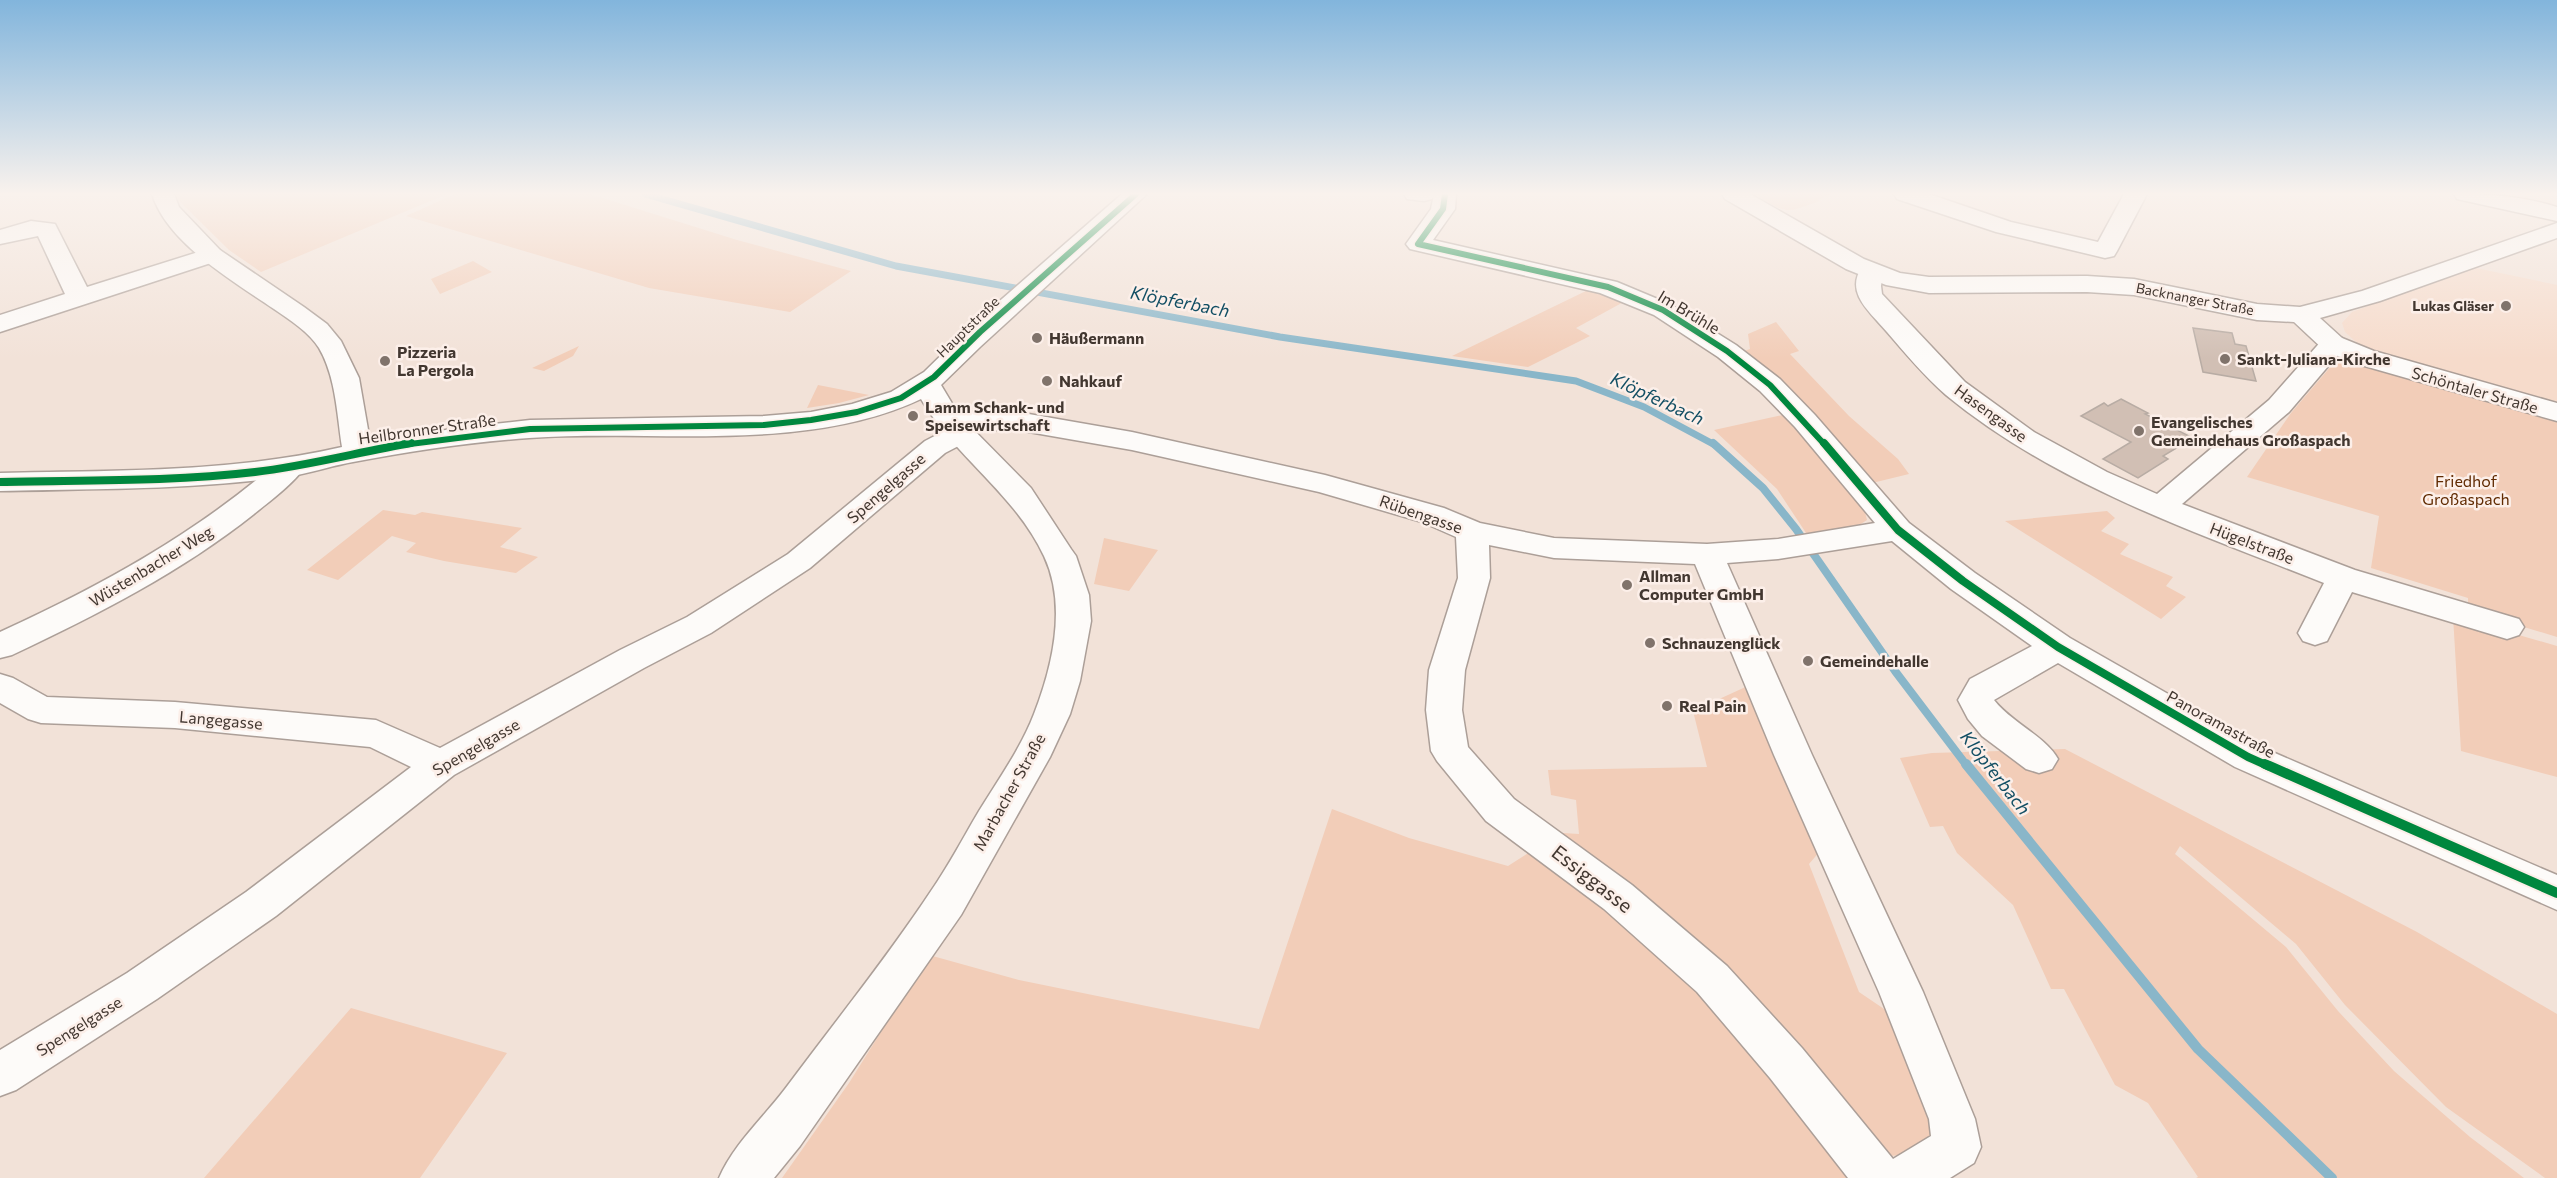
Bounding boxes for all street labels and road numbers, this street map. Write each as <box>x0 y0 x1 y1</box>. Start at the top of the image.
street label: Backnanger Straße <box>2135 279 2256 318</box>
street label: Im Brühle <box>1655 286 1724 337</box>
street label: Hauptstraße <box>933 293 1002 361</box>
street label: Schöntaler Straße <box>2410 362 2541 417</box>
street label: Hasengasse <box>1951 380 2031 445</box>
street label: Heilbronner Straße <box>357 409 497 448</box>
street label: Spengelgasse <box>843 449 929 527</box>
street label: Rübengasse <box>1377 490 1465 537</box>
street label: Hügelstraße <box>2207 518 2297 567</box>
street label: Wüstenbacher Weg <box>85 521 216 610</box>
street label: Panoramastraße <box>2164 686 2279 761</box>
street label: Langegasse <box>179 706 263 733</box>
street label: Spengelgasse <box>429 714 523 779</box>
street label: Marbacher Straße <box>968 730 1049 854</box>
street label: Essiggasse <box>1547 839 1638 917</box>
street label: Spengelgasse <box>32 992 125 1059</box>

